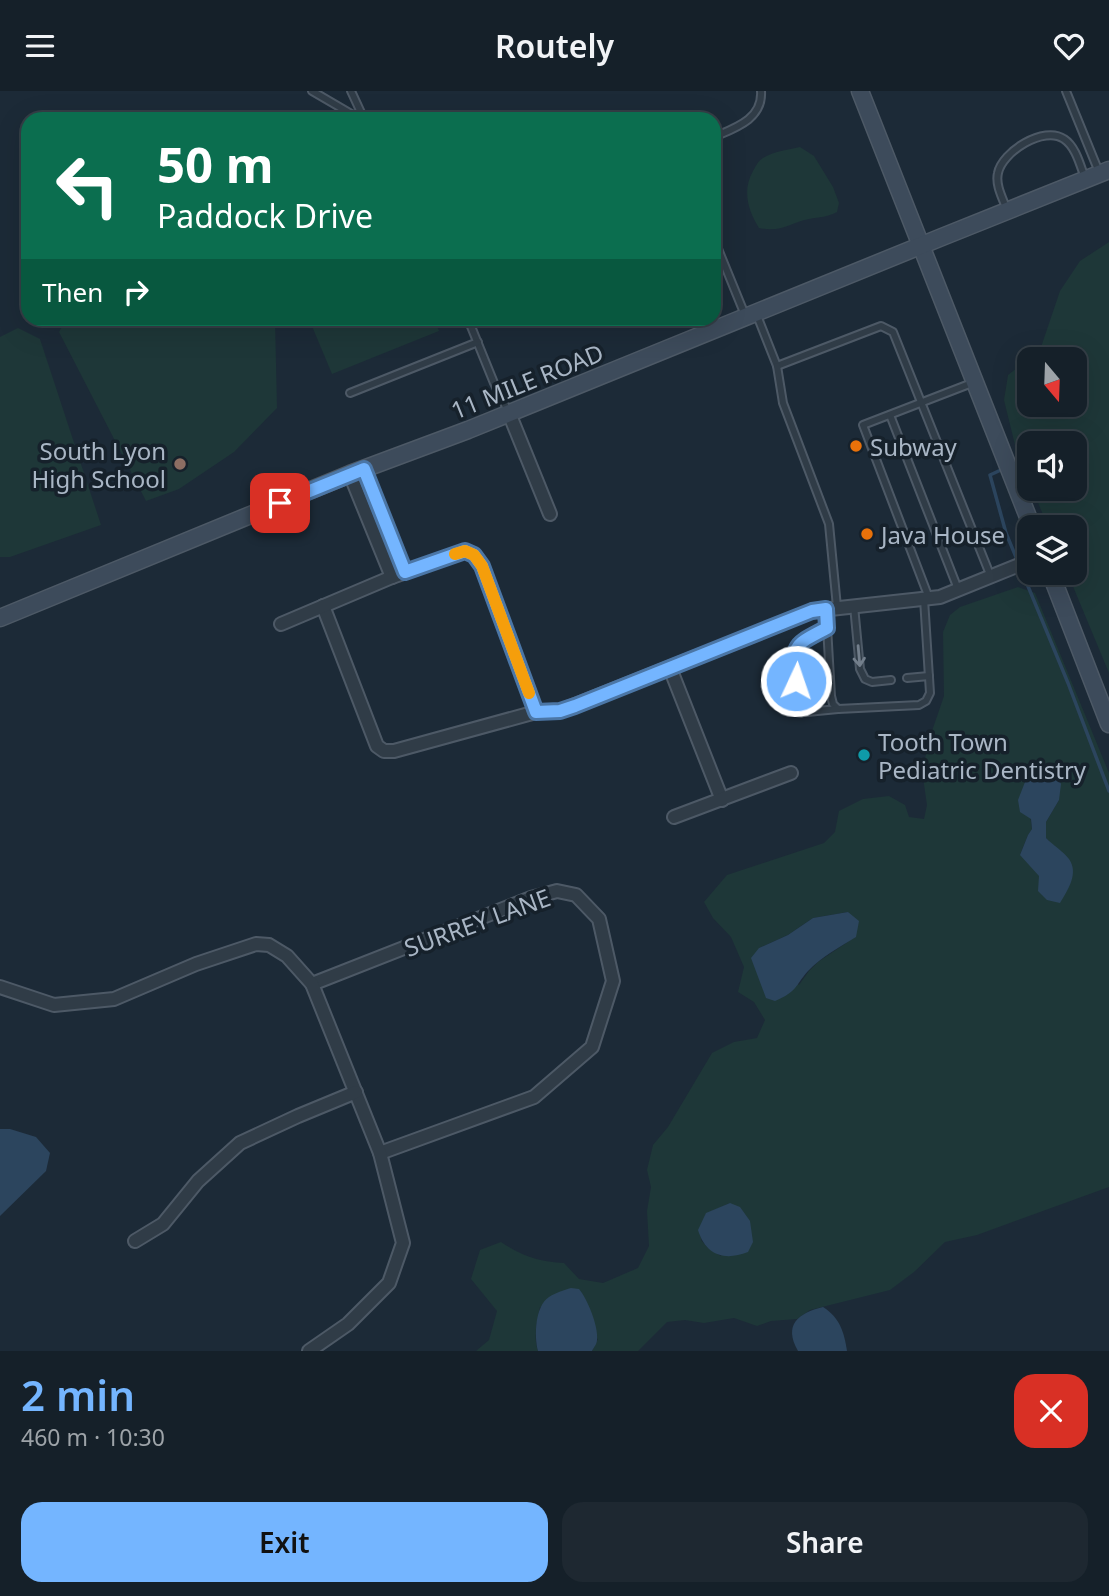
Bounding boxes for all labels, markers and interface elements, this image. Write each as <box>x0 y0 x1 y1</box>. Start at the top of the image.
text: Routely <box>495 24 614 67</box>
icon: menu <box>21 27 59 65</box>
icon: heart <box>1050 27 1088 65</box>
text: 50 m <box>157 131 274 197</box>
icon: left <box>42 140 133 231</box>
text: Paddock Drive <box>157 194 373 237</box>
icon: right <box>117 273 155 311</box>
text: Then <box>42 274 103 310</box>
street label: 11 MILE ROAD <box>446 335 608 427</box>
north arrow <box>1017 347 1087 417</box>
map controls <box>1017 347 1087 585</box>
place label: Subway <box>870 430 958 463</box>
button: sound <box>1017 431 1087 501</box>
place label: South Lyon High School <box>31 434 166 495</box>
marker: Subway <box>848 438 864 454</box>
marker: South Lyon High School <box>172 456 188 472</box>
pin <box>250 473 310 533</box>
icon: arrive <box>261 484 299 522</box>
button: layers <box>1017 515 1087 585</box>
place label: Java House <box>879 518 1005 551</box>
marker: Java House <box>859 526 875 542</box>
position arrow <box>759 644 833 718</box>
one-way arrow <box>853 645 866 667</box>
place label: Tooth Town Pediatric Dentistry <box>878 725 1087 786</box>
marker: Tooth Town Pediatric Dentistry <box>856 747 872 763</box>
street label: SURREY LANE <box>399 880 555 964</box>
text: 2 min <box>21 1366 135 1423</box>
button: close <box>1014 1374 1088 1448</box>
text: 460 m · 10:30 <box>21 1421 165 1453</box>
button: Exit <box>21 1502 548 1582</box>
button: Share <box>562 1502 1088 1582</box>

